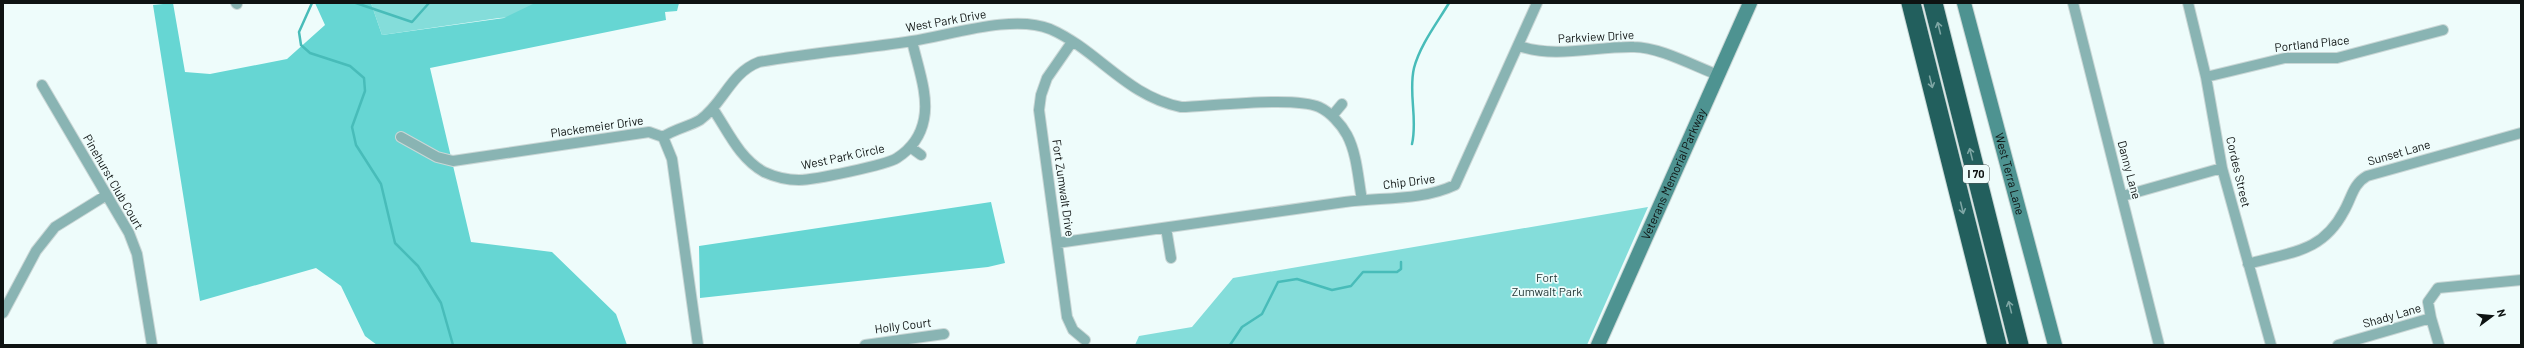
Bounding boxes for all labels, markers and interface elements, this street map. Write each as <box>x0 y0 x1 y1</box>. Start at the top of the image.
street label: West Park Drive <box>904 6 987 34</box>
one-way arrow <box>1935 22 1943 35</box>
street label: Parkview Drive <box>1557 27 1634 45</box>
street label: Portland Place <box>2274 32 2350 54</box>
one-way arrow <box>1927 75 1935 88</box>
street label: Veterans Memorial Parkway <box>1638 105 1709 242</box>
street label: Plackemeier Drive <box>550 113 644 139</box>
street label: West Terra Lane <box>1993 131 2028 216</box>
street label: Pinehurst Club Court <box>81 132 147 231</box>
street label: Cordes Street <box>2224 135 2254 208</box>
street label: Sunset Lane <box>2366 136 2432 168</box>
street label: Fort Zumwalt Drive <box>1050 138 1078 237</box>
street label: Danny Lane <box>2115 139 2144 201</box>
street label: West Park Circle <box>800 140 886 172</box>
one-way arrow <box>1967 148 1974 161</box>
road number: I 70 <box>1963 165 1989 183</box>
street label: Chip Drive <box>1382 171 1436 191</box>
one-way arrow <box>1959 201 1967 214</box>
park label: Fort Zumwalt Park <box>1512 270 1582 298</box>
north arrow <box>2472 296 2512 336</box>
street label: Shady Lane <box>2361 300 2422 330</box>
one-way arrow <box>2005 301 2013 314</box>
text: N <box>2495 308 2509 318</box>
street label: Holly Court <box>874 315 932 335</box>

